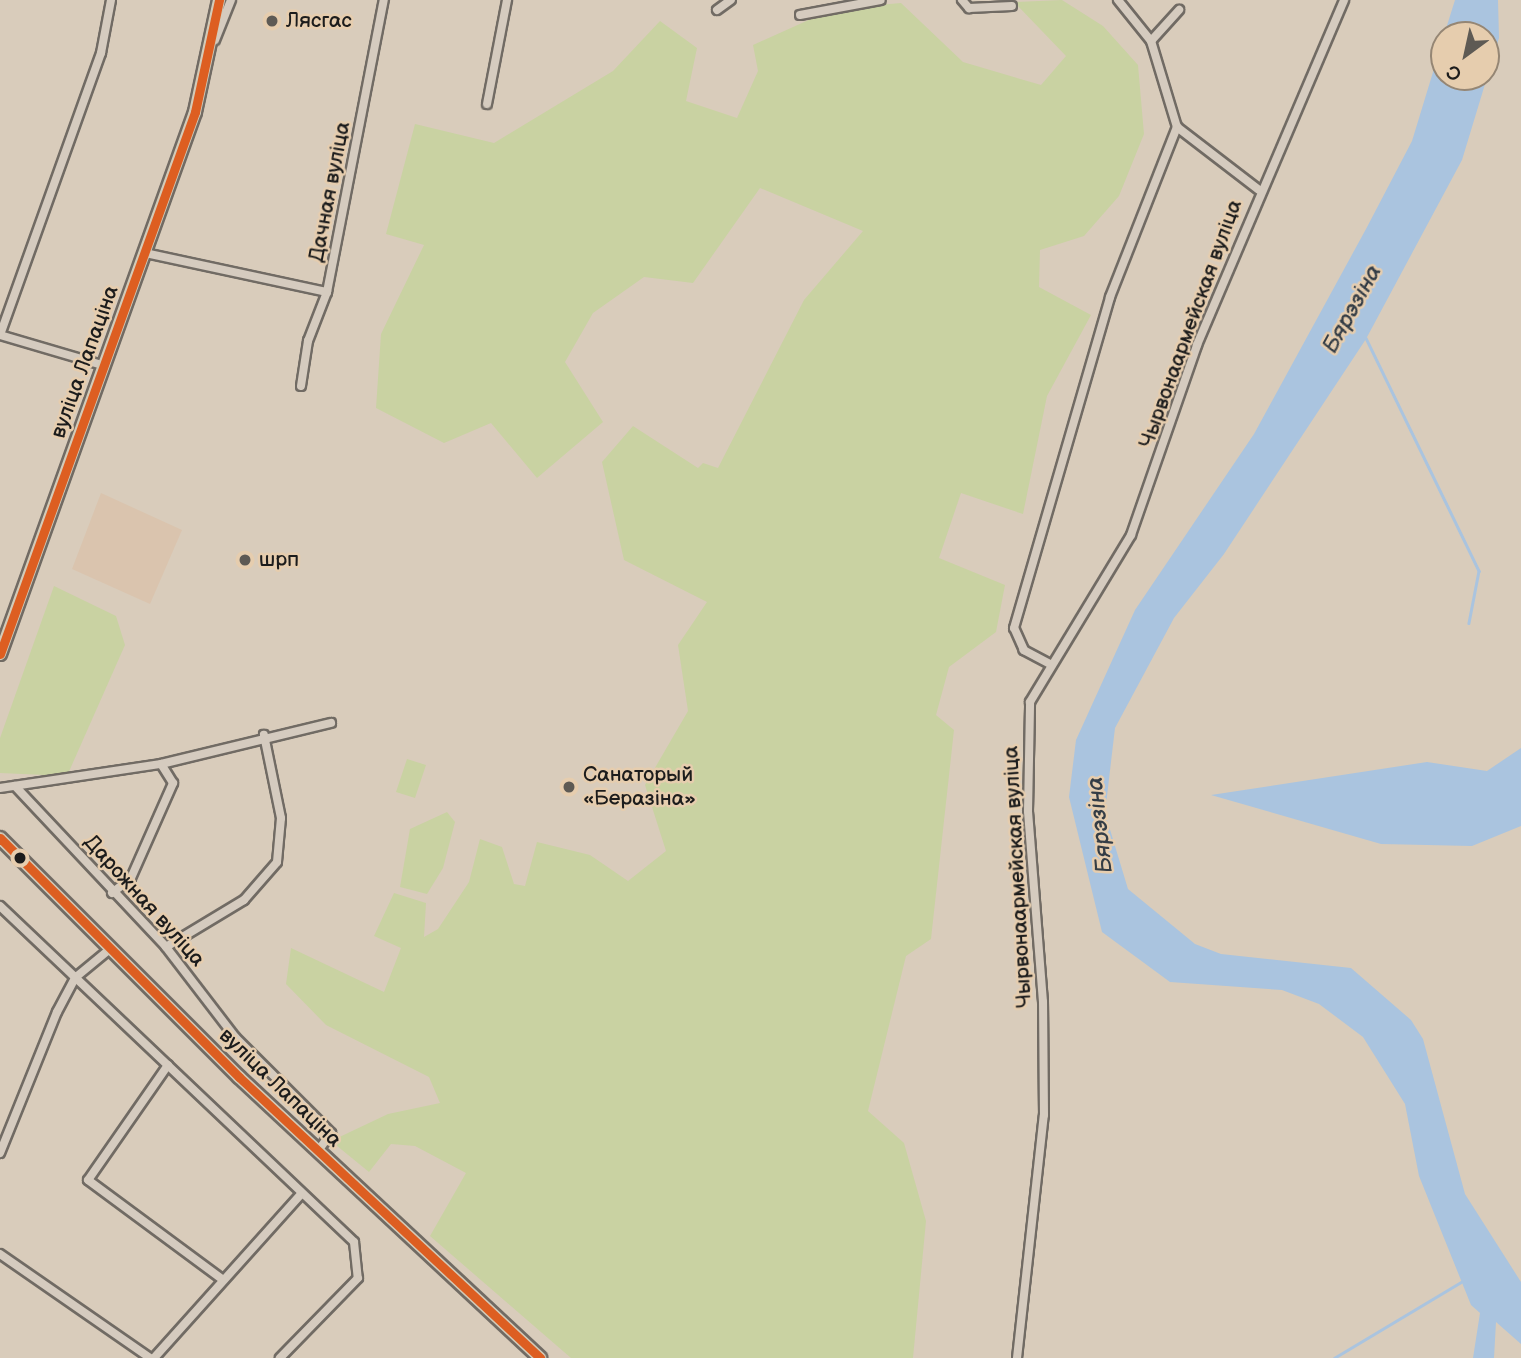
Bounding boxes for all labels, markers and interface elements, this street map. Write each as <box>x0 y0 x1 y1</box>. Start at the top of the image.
place label: Лясгас <box>286 8 352 34</box>
marker: Лясгас <box>264 13 280 29</box>
north arrow <box>1430 21 1500 91</box>
text: С <box>1443 59 1466 86</box>
street label: Дачная вуліца <box>304 120 356 264</box>
street label: Чырвонаармейская вуліца <box>1134 196 1248 452</box>
water label: Бярэзіна <box>1316 260 1388 358</box>
street label: вуліца Лапаціна <box>46 282 124 442</box>
place label: шрп <box>259 547 299 573</box>
marker: шрп <box>237 552 253 568</box>
street label: Чырвонаармейская вуліца <box>999 745 1037 1009</box>
place label: Санаторый «Беразіна» <box>583 762 696 812</box>
water label: Бярэзіна <box>1081 775 1119 875</box>
marker: Санаторый «Беразіна» <box>561 779 577 795</box>
street label: Дарожная вуліца <box>78 830 210 972</box>
unlabelled marker <box>13 851 27 865</box>
street label: вуліца Лапаціна <box>214 1023 346 1153</box>

